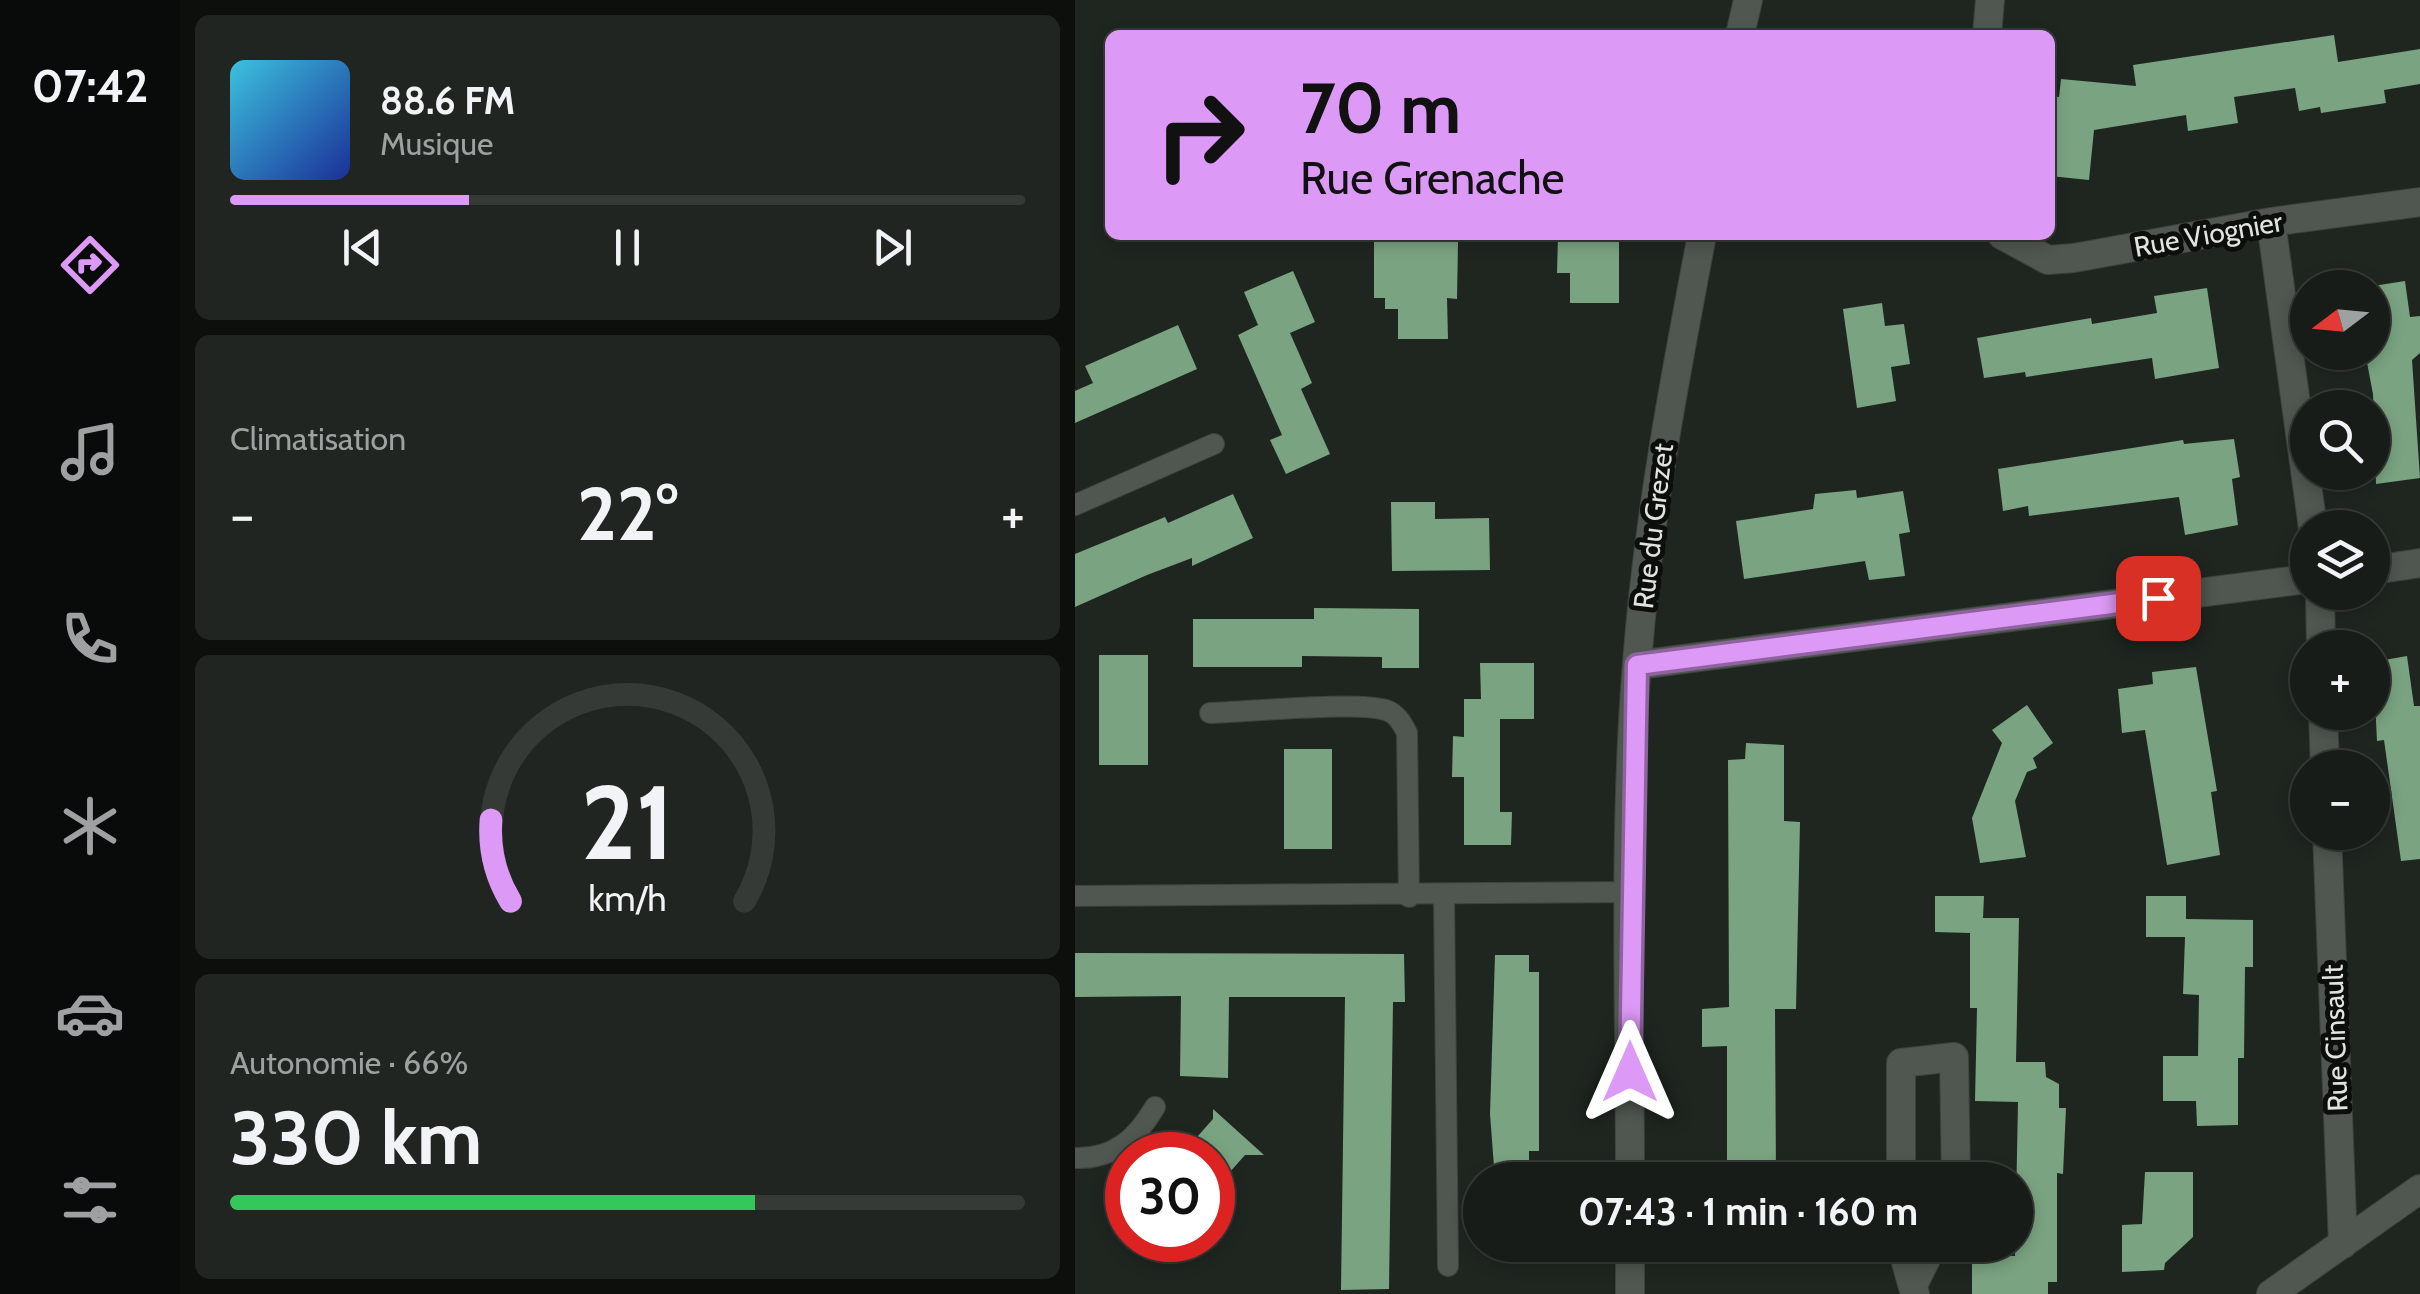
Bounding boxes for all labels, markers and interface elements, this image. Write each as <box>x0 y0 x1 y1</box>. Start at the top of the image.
text: 07:42 <box>32 59 148 113</box>
text: 70 m <box>1300 65 1461 151</box>
icon: right <box>1135 70 1265 200</box>
text: 88.6 FM <box>380 77 515 124</box>
text: Musique <box>380 124 493 163</box>
text: Rue Grenache <box>1300 151 1565 205</box>
street label: Rue Viognier <box>2131 204 2285 264</box>
icon: previous <box>335 220 390 275</box>
icon: pause <box>600 220 655 275</box>
icon: next <box>865 220 920 275</box>
icon: directions <box>55 230 125 300</box>
north arrow <box>2290 270 2390 370</box>
map controls <box>2290 270 2390 850</box>
button: search <box>2290 390 2390 490</box>
icon: music <box>55 417 125 487</box>
text: Climatisation <box>230 419 406 458</box>
street label: Rue du Grezet <box>1626 441 1680 611</box>
text: 22° <box>577 468 678 559</box>
text: − <box>230 481 254 548</box>
text: + <box>1001 481 1025 548</box>
button: layers <box>2290 510 2390 610</box>
pin <box>2116 556 2201 641</box>
icon: arrive <box>2131 571 2186 626</box>
icon: phone <box>55 604 125 674</box>
button: + <box>2290 630 2390 730</box>
button: − <box>2290 750 2390 850</box>
text: 21 <box>581 759 674 885</box>
icon: climate <box>55 791 125 861</box>
text: km/h <box>588 877 667 920</box>
street label: Rue Cinsault <box>2315 964 2355 1112</box>
icon: car <box>55 978 125 1048</box>
position arrow <box>1578 1020 1682 1124</box>
text: Autonomie · 66% <box>230 1043 468 1082</box>
text: 330 km <box>230 1092 482 1183</box>
speed limit sign: 30 <box>1105 1132 1235 1262</box>
icon: filters <box>55 1165 125 1235</box>
text: 07:43 · 1 min · 160 m <box>1578 1188 1918 1235</box>

